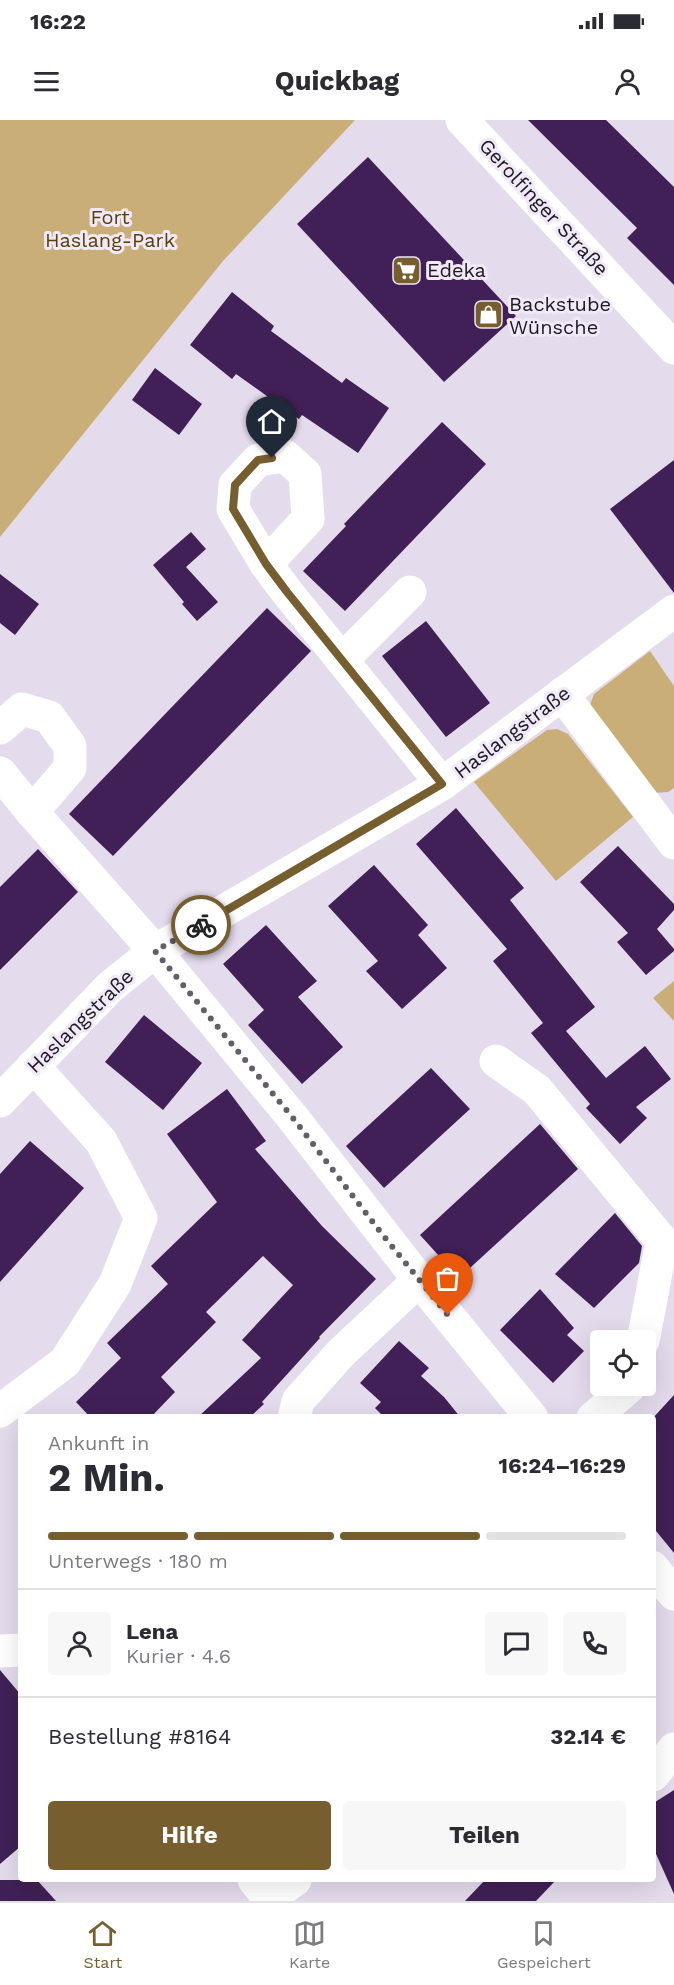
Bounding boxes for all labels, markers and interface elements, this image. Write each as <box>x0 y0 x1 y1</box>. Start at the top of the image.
text: 16:22 <box>30 9 86 34</box>
icon: menu <box>30 65 63 98</box>
text: Quickbag <box>275 65 399 97</box>
icon: person <box>611 65 644 98</box>
street label: Gerolfinger Straße <box>474 134 614 280</box>
park label: Fort Haslang-Park <box>45 205 175 252</box>
supermarket icon: Edeka <box>390 254 422 286</box>
place label: Edeka <box>427 258 486 282</box>
place label: Backstube Wünsche <box>509 292 611 339</box>
shop icon: Backstube Wünsche <box>472 299 504 331</box>
pin <box>246 396 297 458</box>
icon: home <box>255 405 288 438</box>
street label: Haslangstraße <box>449 681 575 783</box>
courier <box>171 895 231 955</box>
icon: bike <box>185 909 218 942</box>
street label: Haslangstraße <box>22 964 138 1078</box>
pin <box>422 1253 473 1315</box>
icon: bag <box>431 1262 464 1295</box>
map controls <box>590 1330 656 1396</box>
button: locate <box>590 1330 656 1396</box>
text: Ankunft in <box>48 1431 149 1455</box>
text: 16:24–16:29 <box>499 1453 626 1478</box>
text: 2 Min. <box>48 1455 165 1500</box>
text: Unterwegs · 180 m <box>48 1549 228 1573</box>
button: person <box>48 1612 111 1675</box>
button: chat <box>485 1612 548 1675</box>
button: phone <box>563 1612 626 1675</box>
text: Lena <box>126 1619 178 1644</box>
text: Kurier · 4.6 <box>126 1644 231 1668</box>
text: Bestellung #8164 <box>48 1724 231 1749</box>
text: 32.14 € <box>550 1724 626 1749</box>
button: Hilfe <box>48 1801 331 1870</box>
button: Teilen <box>343 1801 626 1870</box>
tab: Start <box>83 1917 122 1972</box>
tab: Karte <box>289 1917 330 1972</box>
tab: Gespeichert <box>497 1917 591 1972</box>

